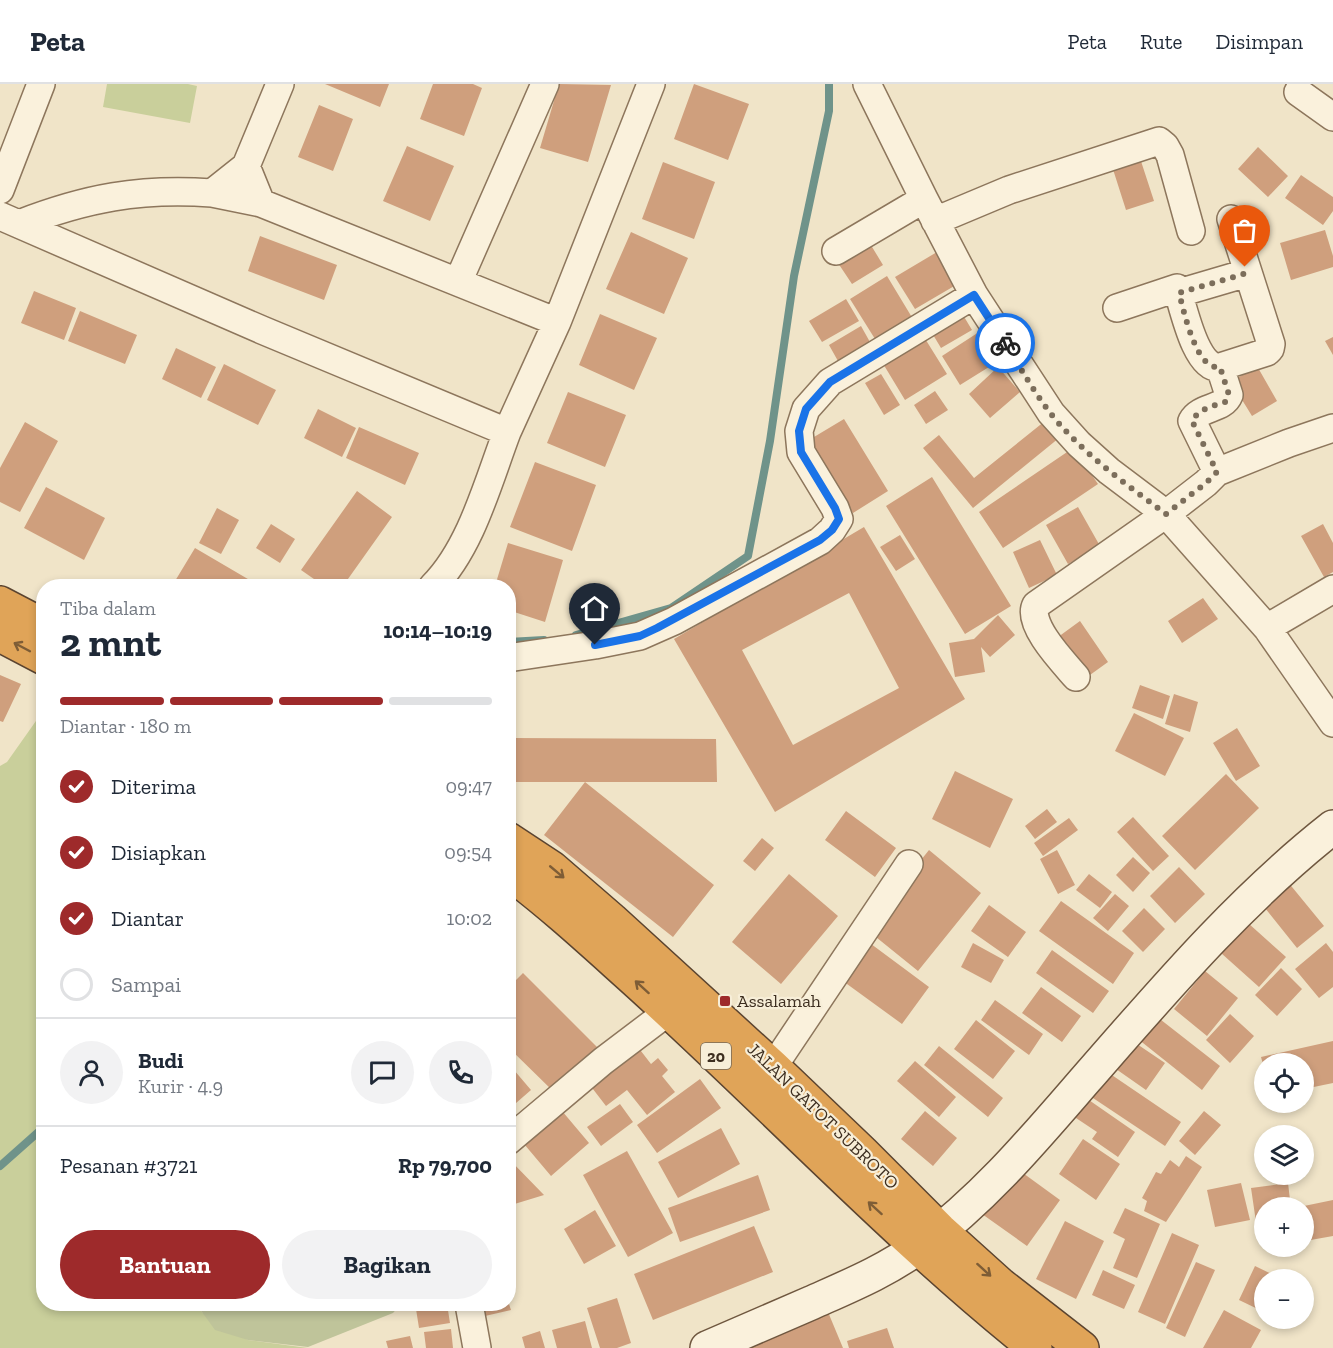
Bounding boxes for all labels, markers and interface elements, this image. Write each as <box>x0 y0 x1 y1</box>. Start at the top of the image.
text: Peta <box>30 25 85 58</box>
text: Peta <box>1068 29 1107 54</box>
text: Rute <box>1140 29 1182 54</box>
text: Disimpan <box>1215 29 1303 54</box>
pin <box>1219 205 1270 267</box>
icon: bag <box>1228 214 1261 247</box>
courier <box>975 313 1035 373</box>
icon: bike <box>989 327 1022 360</box>
pin <box>569 583 620 645</box>
icon: home <box>578 592 611 625</box>
text: Tiba dalam <box>60 596 156 620</box>
text: 10:14–10:19 <box>383 617 492 644</box>
text: 2 mnt <box>60 619 161 666</box>
one-way arrow <box>13 641 31 652</box>
text: Diantar · 180 m <box>60 714 191 738</box>
icon: check <box>60 770 93 803</box>
text: Diterima <box>111 773 196 800</box>
text: 09:47 <box>446 774 492 798</box>
icon: check <box>60 836 93 869</box>
text: Disiapkan <box>111 839 206 866</box>
text: 09:54 <box>444 840 492 864</box>
one-way arrow <box>549 865 564 879</box>
icon: check <box>60 902 93 935</box>
text: Diantar <box>111 905 184 932</box>
text: 10:02 <box>446 906 492 930</box>
text: Sampai <box>111 971 181 998</box>
one-way arrow <box>635 980 650 994</box>
place label: Assalamah <box>737 990 821 1012</box>
marker: Assalamah <box>718 994 732 1008</box>
street label: JALAN GATOT SUBROTO <box>743 1038 903 1194</box>
button: person <box>60 1041 123 1104</box>
button: chat <box>351 1041 414 1104</box>
button: phone <box>429 1041 492 1104</box>
road number: 20 <box>701 1043 731 1069</box>
text: Budi <box>138 1047 184 1074</box>
map controls <box>1254 1053 1314 1329</box>
button: locate <box>1254 1053 1314 1113</box>
text: Kurir · 4.9 <box>138 1074 223 1098</box>
button: layers <box>1254 1125 1314 1185</box>
text: Pesanan #3721 <box>60 1152 198 1179</box>
text: Rp 79,700 <box>398 1152 492 1179</box>
button: + <box>1254 1197 1314 1257</box>
one-way arrow <box>868 1201 883 1215</box>
button: Bantuan <box>60 1230 270 1299</box>
button: Bagikan <box>282 1230 492 1299</box>
one-way arrow <box>976 1263 991 1277</box>
button: − <box>1254 1269 1314 1329</box>

